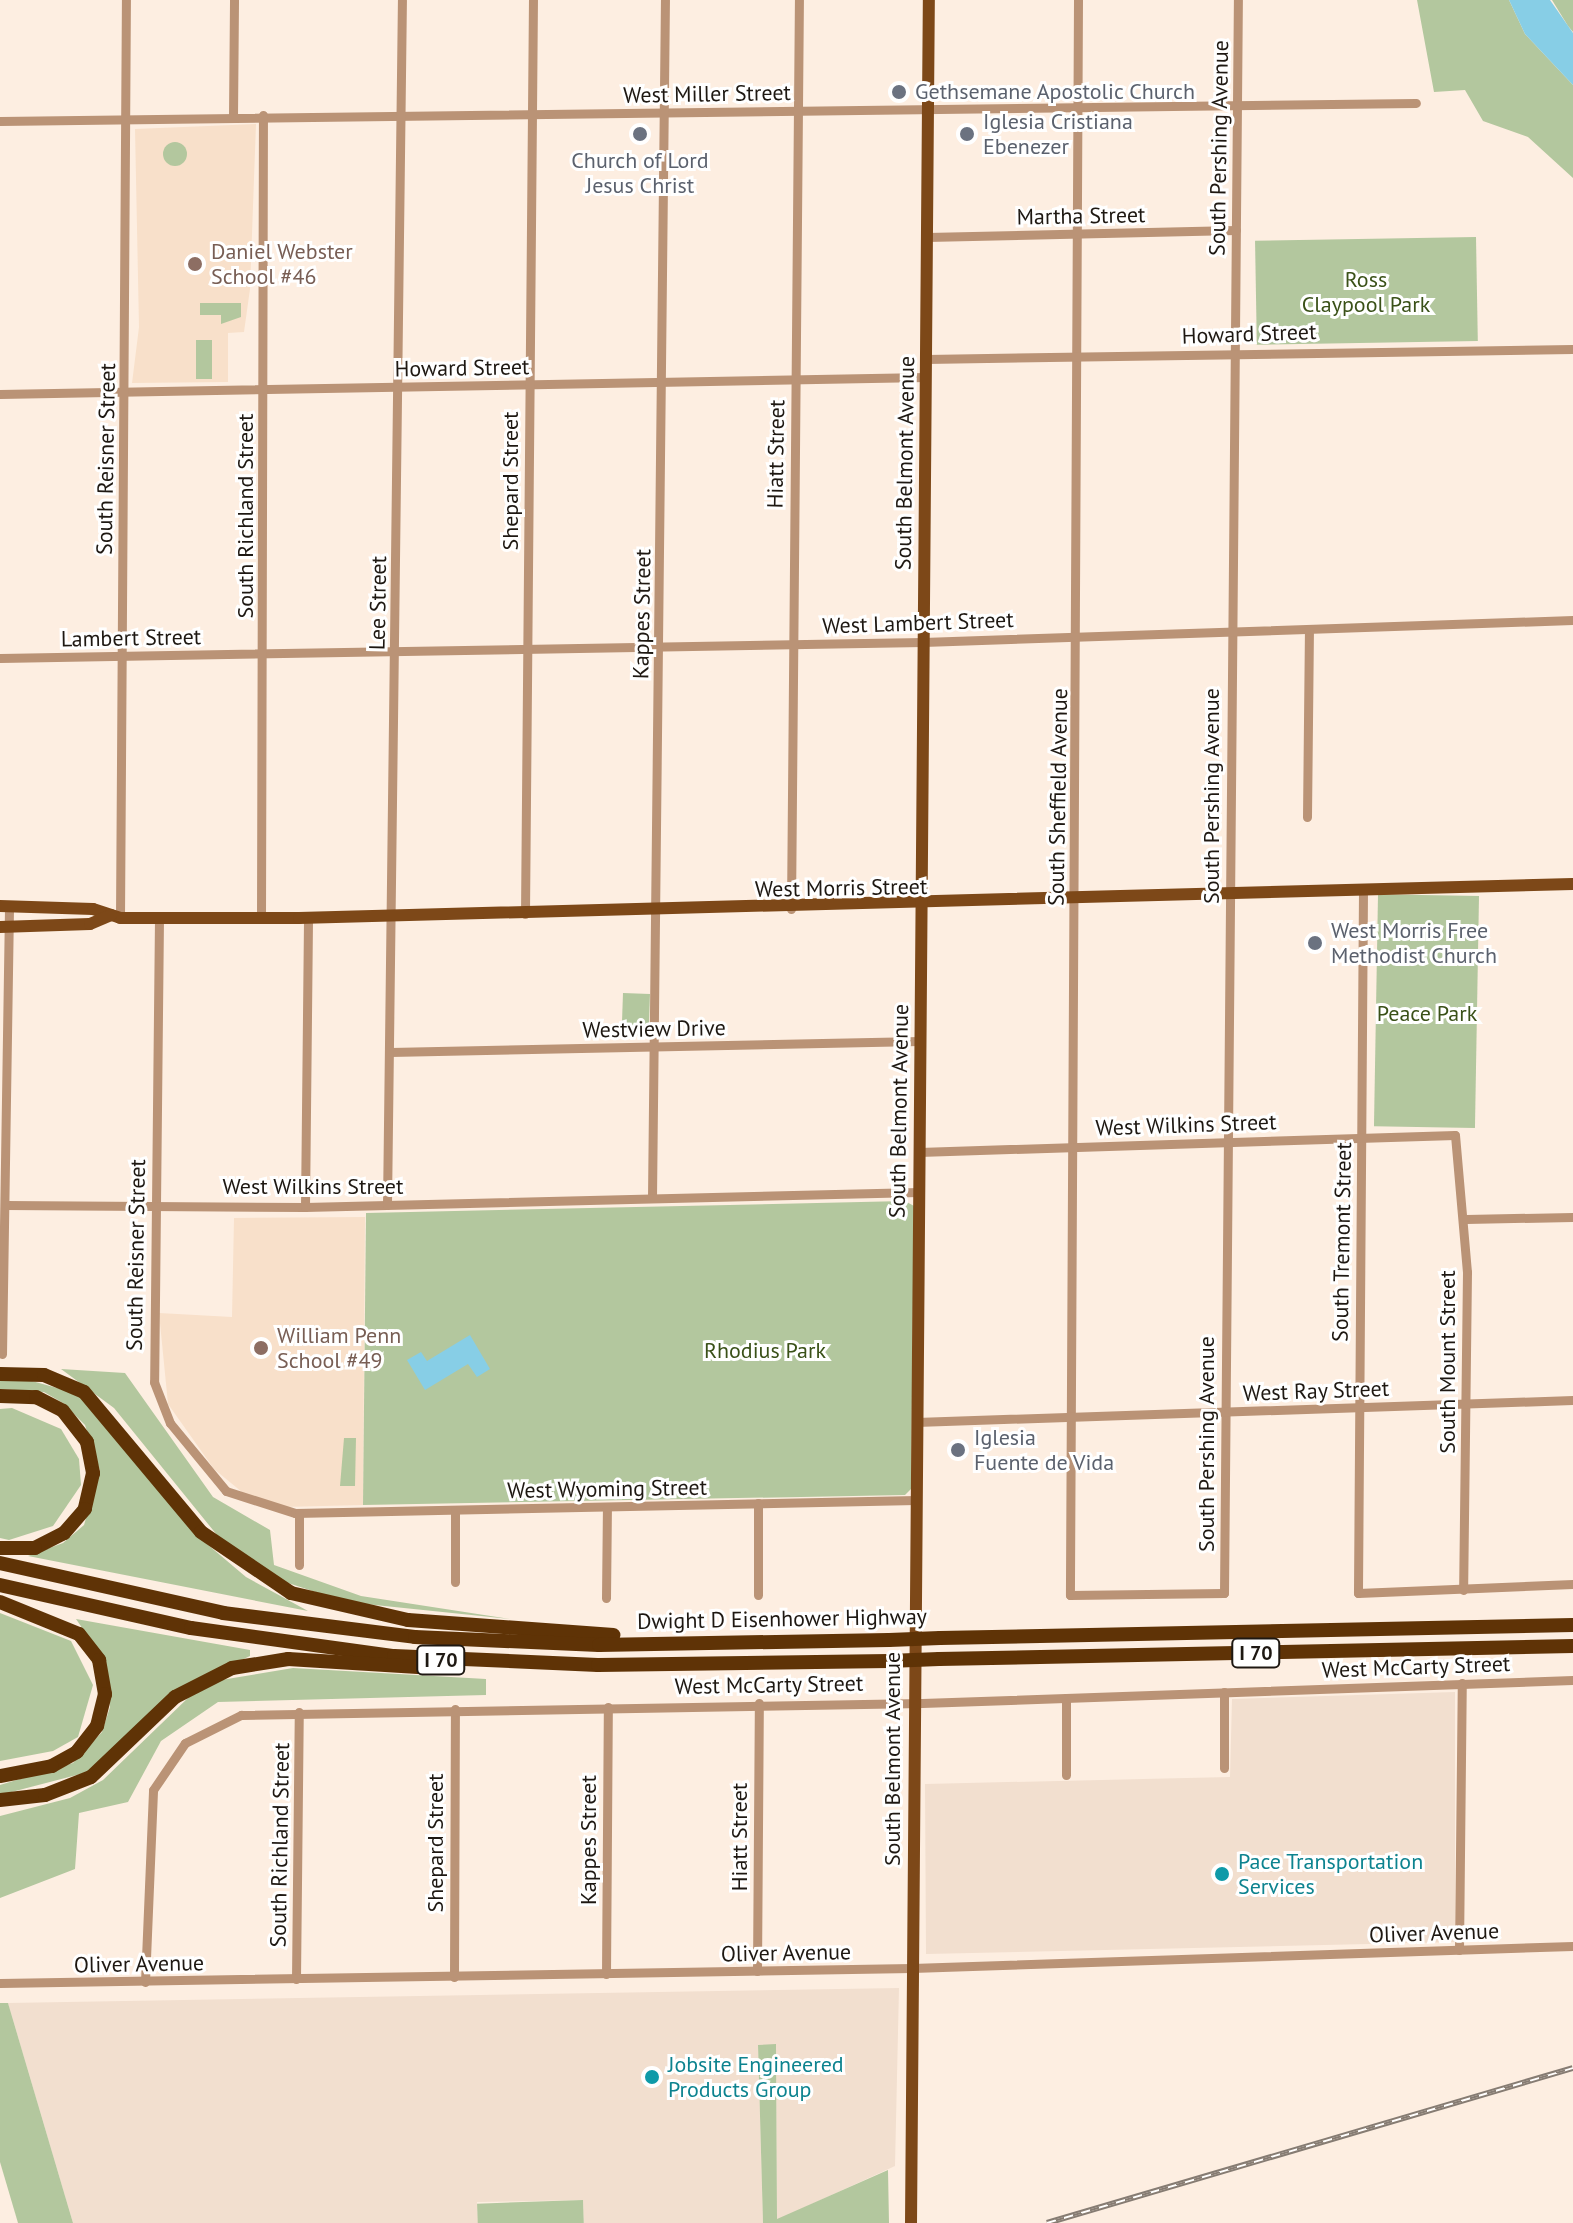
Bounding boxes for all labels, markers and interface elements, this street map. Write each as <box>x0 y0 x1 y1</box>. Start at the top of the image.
street label: South Pershing Avenue <box>1204 40 1234 256</box>
street label: West Miller Street <box>623 79 791 109</box>
place label: Gethsemane Apostolic Church <box>915 79 1196 105</box>
marker: Gethsemane Apostolic Church <box>890 83 908 101</box>
place label: Iglesia Cristiana Ebenezer <box>983 108 1133 160</box>
marker: Church of Lord Jesus Christ <box>631 125 649 143</box>
marker: Iglesia Cristiana Ebenezer <box>958 125 976 143</box>
place label: Church of Lord Jesus Christ <box>571 147 709 198</box>
street label: Martha Street <box>1016 202 1146 230</box>
place label: Daniel Webster School #46 <box>211 238 353 290</box>
marker: Daniel Webster School #46 <box>186 255 204 273</box>
park label: Ross Claypool Park <box>1302 266 1430 318</box>
street label: Howard Street <box>1181 318 1317 350</box>
street label: Howard Street <box>394 354 530 382</box>
street label: South Belmont Avenue <box>890 355 920 571</box>
street label: South Reisner Street <box>91 363 121 555</box>
street label: Hiatt Street <box>762 399 790 509</box>
street label: Shepard Street <box>498 411 524 551</box>
street label: South Richland Street <box>233 414 259 618</box>
street label: Kappes Street <box>628 549 656 679</box>
street label: Lee Street <box>364 556 392 650</box>
street label: West Lambert Street <box>822 606 1014 640</box>
street label: Lambert Street <box>61 624 201 652</box>
street label: South Sheffield Avenue <box>1043 688 1073 906</box>
street label: South Pershing Avenue <box>1199 688 1225 904</box>
street label: West Morris Street <box>755 873 927 903</box>
place label: West Morris Free Methodist Church <box>1331 917 1497 968</box>
marker: West Morris Free Methodist Church <box>1306 934 1324 952</box>
park label: Peace Park <box>1377 1001 1477 1027</box>
street label: South Belmont Avenue <box>884 1003 914 1219</box>
street label: Westview Drive <box>582 1015 726 1043</box>
street label: West Wilkins Street <box>1095 1109 1277 1141</box>
street label: South Tremont Street <box>1327 1142 1357 1342</box>
street label: South Reisner Street <box>121 1159 151 1351</box>
street label: West Wilkins Street <box>222 1174 404 1200</box>
street label: South Mount Street <box>1435 1270 1461 1454</box>
place label: William Penn School #49 <box>277 1322 401 1374</box>
street label: South Pershing Avenue <box>1194 1336 1220 1552</box>
park label: Rhodius Park <box>704 1338 826 1364</box>
marker: William Penn School #49 <box>252 1339 270 1357</box>
street label: West Ray Street <box>1242 1375 1390 1407</box>
place label: Iglesia Fuente de Vida <box>974 1424 1115 1476</box>
marker: Iglesia Fuente de Vida <box>949 1441 967 1459</box>
street label: West Wyoming Street <box>507 1474 707 1504</box>
street label: Dwight D Eisenhower Highway <box>637 1603 927 1635</box>
road number: I 70 <box>1230 1637 1282 1669</box>
road number: I 70 <box>415 1644 467 1676</box>
street label: West McCarty Street <box>1321 1651 1511 1683</box>
street label: South Belmont Avenue <box>880 1652 906 1866</box>
street label: West McCarty Street <box>674 1670 864 1700</box>
street label: South Richland Street <box>265 1742 295 1948</box>
street label: Shepard Street <box>423 1773 449 1913</box>
street label: Kappes Street <box>576 1775 602 1905</box>
street label: Hiatt Street <box>727 1783 753 1891</box>
place label: Pace Transportation Services <box>1238 1848 1424 1900</box>
marker: Pace Transportation Services <box>1213 1865 1231 1883</box>
street label: Oliver Avenue <box>1368 1918 1500 1948</box>
street label: Oliver Avenue <box>720 1939 852 1967</box>
street label: Oliver Avenue <box>73 1950 205 1978</box>
place label: Jobsite Engineered Products Group <box>668 2051 844 2102</box>
marker: Jobsite Engineered Products Group <box>643 2068 661 2086</box>

